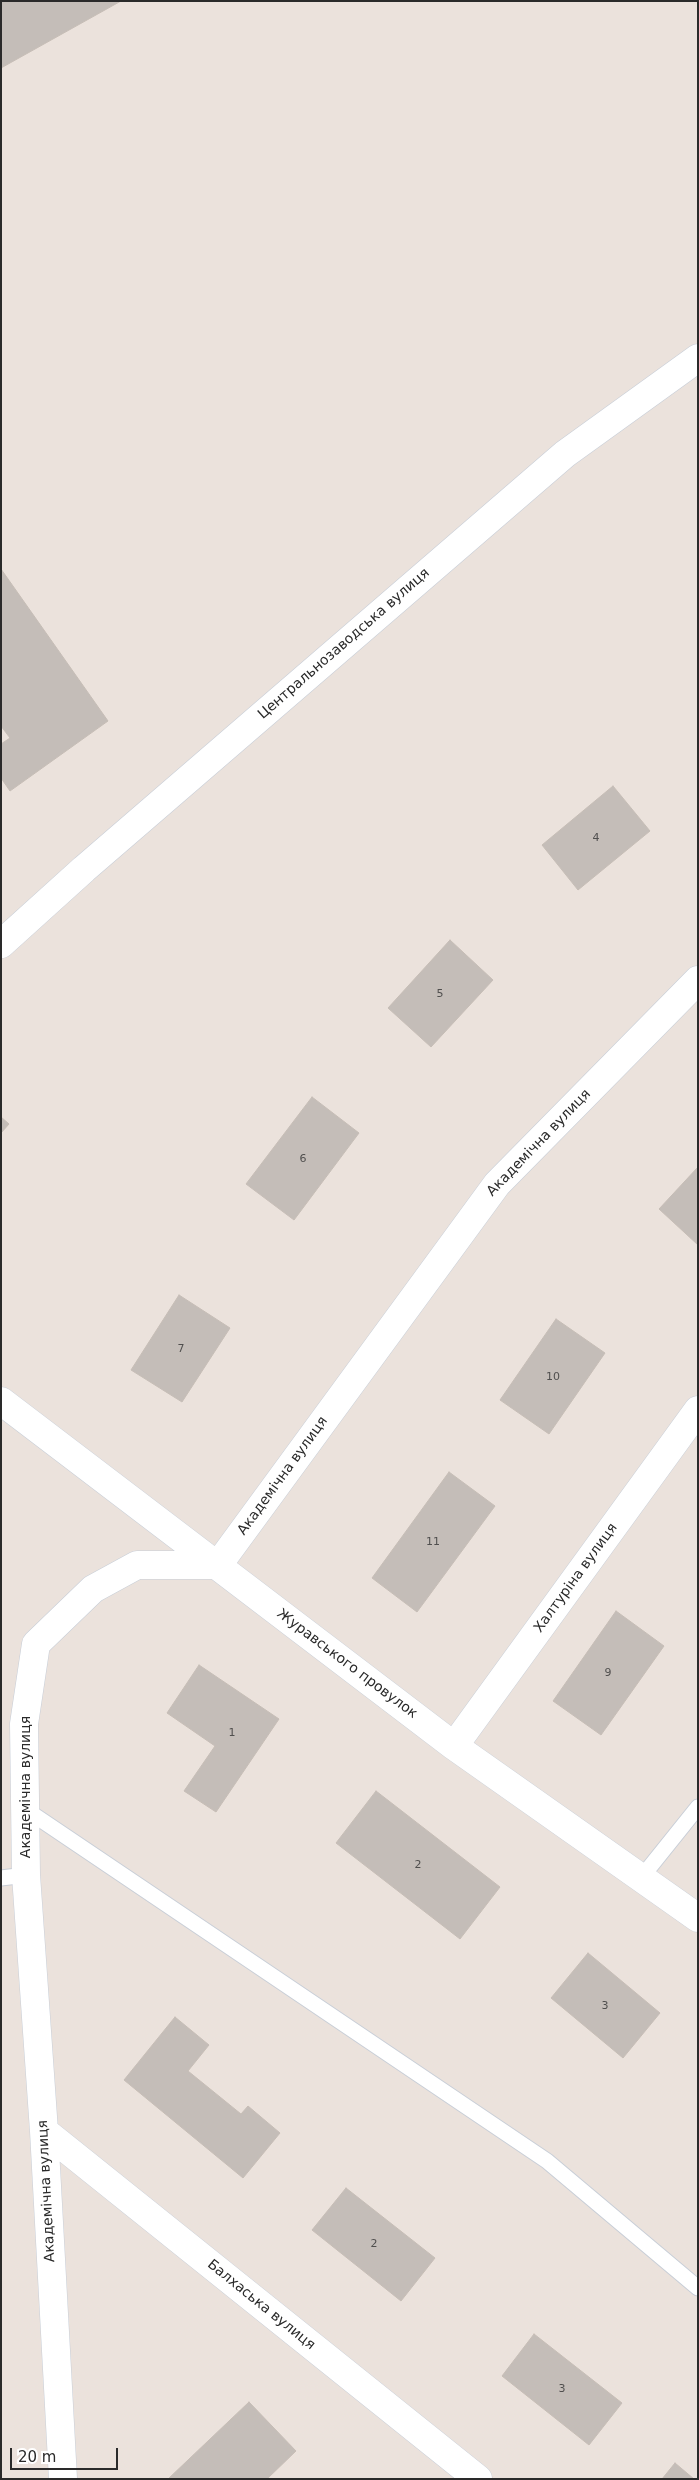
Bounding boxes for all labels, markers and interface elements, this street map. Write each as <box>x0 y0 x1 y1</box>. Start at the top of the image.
street label: Центральнозаводська вулиця <box>255 565 433 723</box>
house number: 4 <box>593 831 599 845</box>
house number: 5 <box>437 987 443 1001</box>
street label: Академічна вулиця <box>484 1086 594 1200</box>
house number: 6 <box>300 1152 306 1166</box>
house number: 7 <box>178 1342 184 1356</box>
house number: 10 <box>546 1370 560 1384</box>
street label: Академічна вулиця <box>234 1413 332 1539</box>
street label: Халтуріна вулиця <box>531 1520 621 1636</box>
house number: 11 <box>426 1535 440 1549</box>
street label: Журавського провулок <box>273 1606 421 1722</box>
house number: 9 <box>605 1666 611 1680</box>
street label: Академічна вулиця <box>18 1716 34 1858</box>
house number: 1 <box>229 1726 235 1740</box>
house number: 2 <box>415 1858 421 1872</box>
house number: 3 <box>602 1999 608 2013</box>
street label: Академічна вулиця <box>35 2119 59 2263</box>
house number: 2 <box>371 2237 377 2251</box>
street label: Балхаська вулиця <box>204 2256 318 2354</box>
house number: 3 <box>559 2382 565 2396</box>
scale bar <box>12 2438 120 2470</box>
text: 20 m <box>18 2448 56 2466</box>

